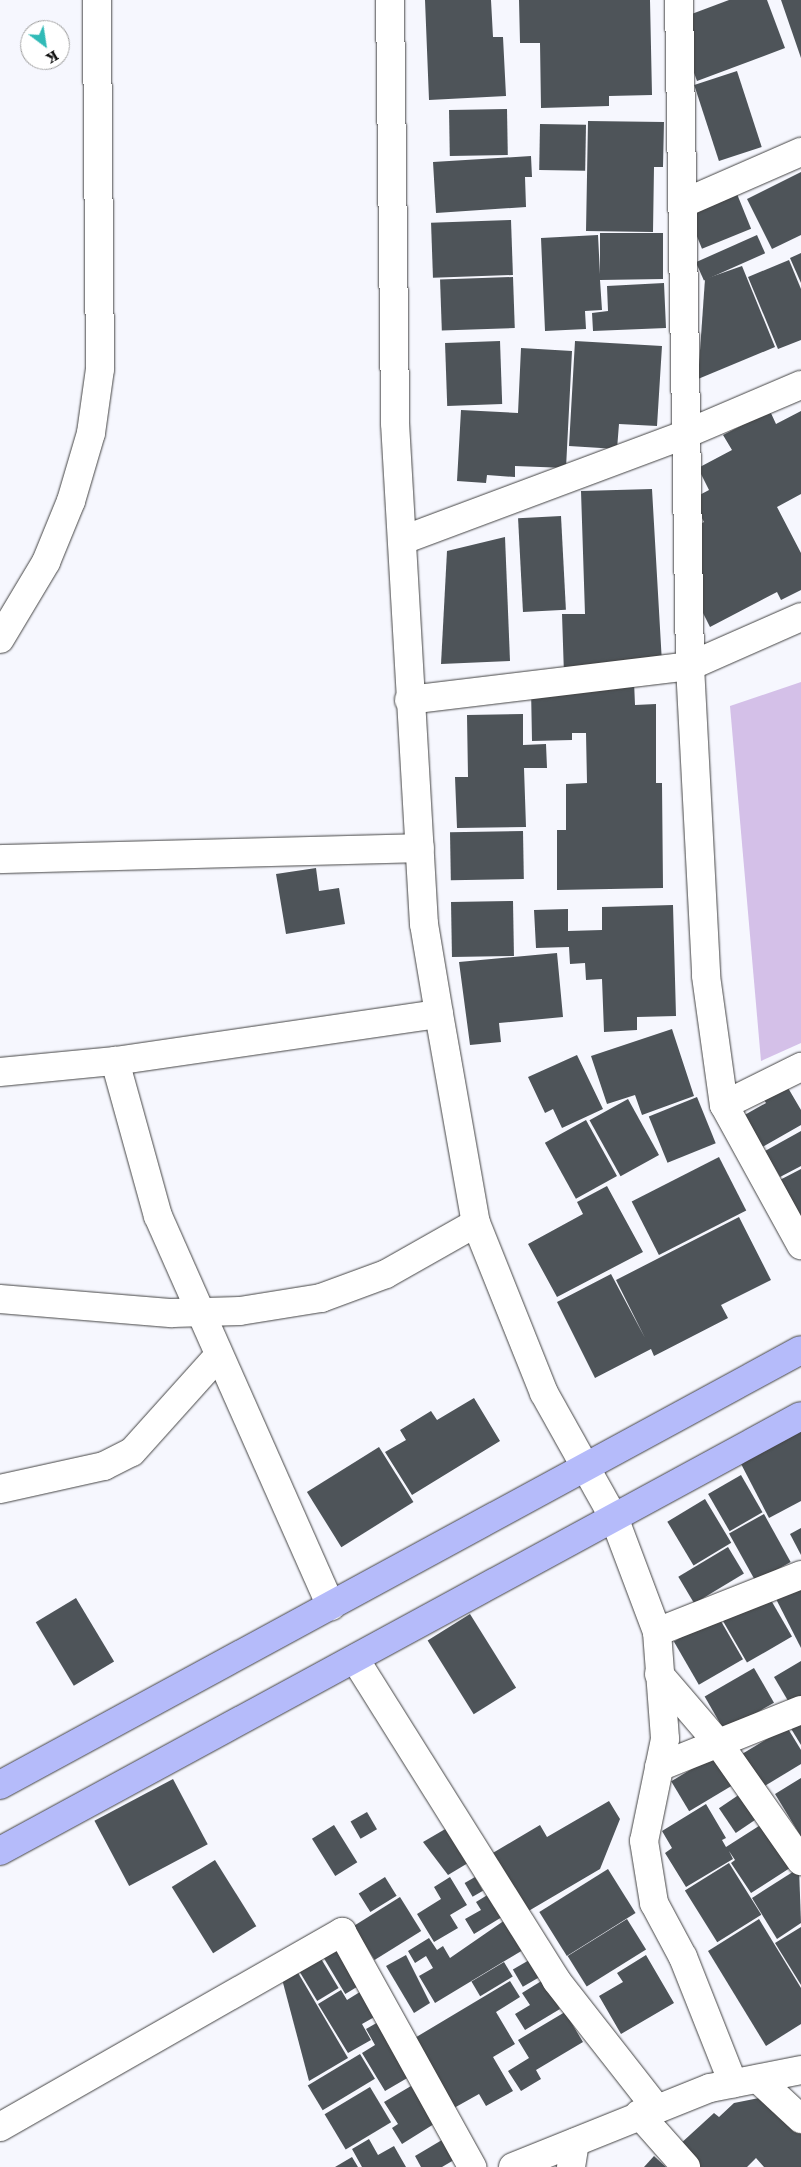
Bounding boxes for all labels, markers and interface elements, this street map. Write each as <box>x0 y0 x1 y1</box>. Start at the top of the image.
north arrow <box>20 20 70 70</box>
text: K <box>43 47 61 67</box>

